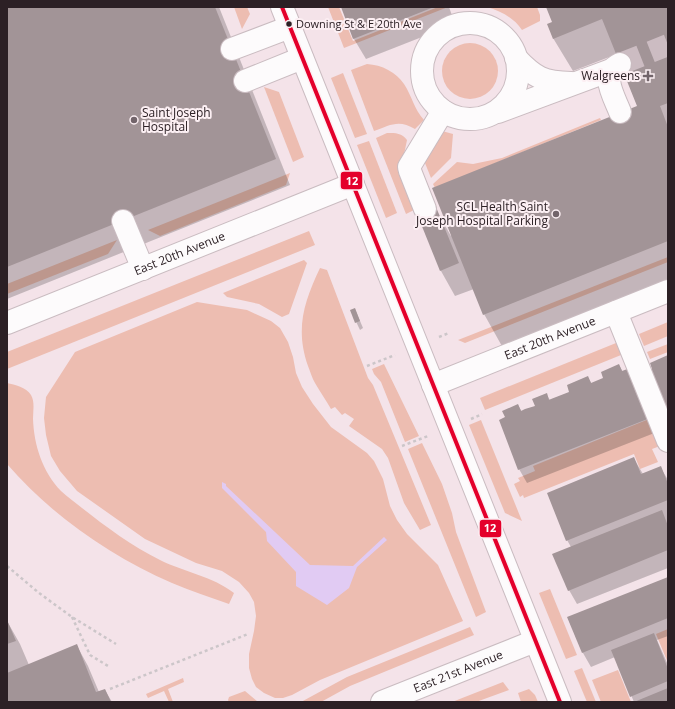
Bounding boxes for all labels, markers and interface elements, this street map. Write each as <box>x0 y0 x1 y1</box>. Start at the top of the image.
place label: Downing St & E 20th Ave <box>296 16 422 31</box>
marker: Downing St & E 20th Ave <box>284 19 294 29</box>
place label: Walgreens <box>581 67 640 84</box>
marker: Walgreens <box>643 71 653 81</box>
place label: Saint Joseph Hospital <box>142 104 211 135</box>
marker: Saint Joseph Hospital <box>129 115 139 125</box>
line badge: 12 <box>340 171 363 190</box>
text: 12 <box>346 173 358 188</box>
place label: SCL Health Saint Joseph Hospital Parking <box>415 198 548 229</box>
marker: SCL Health Saint Joseph Hospital Parking <box>551 209 561 219</box>
street label: East 20th Avenue <box>131 227 228 279</box>
street label: East 20th Avenue <box>502 312 598 364</box>
line badge: 12 <box>479 519 502 538</box>
text: 12 <box>484 520 496 535</box>
street label: East 21st Avenue <box>411 646 506 697</box>

